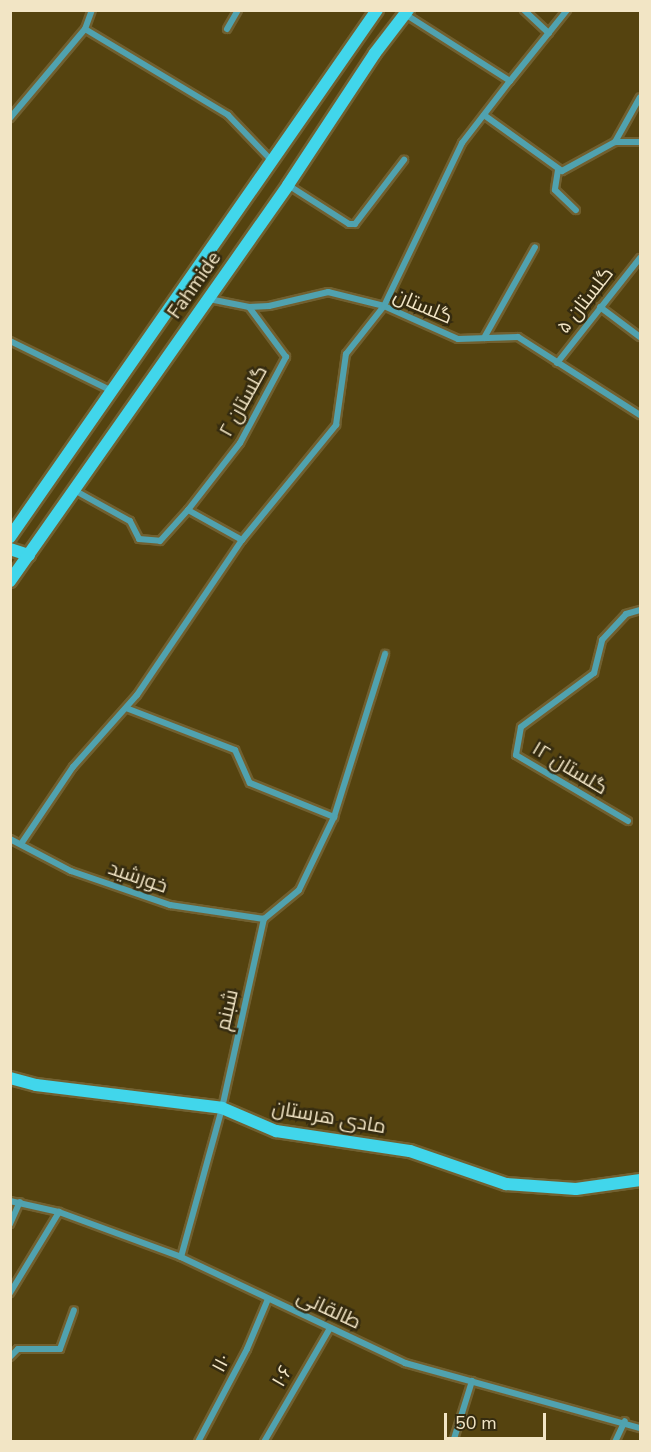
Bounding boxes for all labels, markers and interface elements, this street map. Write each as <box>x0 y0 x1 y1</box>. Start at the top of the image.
street label: Fahmide <box>162 247 226 323</box>
street label: گلستان ۵ <box>552 262 618 338</box>
street label: گلستان <box>390 283 456 329</box>
street label: گلستان ۲ <box>214 361 272 441</box>
street label: گلستان ۱۲ <box>528 736 612 800</box>
street label: خورشید <box>105 856 171 898</box>
street label: شبنم <box>211 987 243 1033</box>
street label: مادی هرستان <box>270 1095 388 1139</box>
street label: طالقانی <box>293 1284 365 1334</box>
street label: ۱۱۰ <box>206 1350 236 1376</box>
street label: ۱۰۶ <box>266 1361 298 1391</box>
scale bar <box>447 1401 549 1439</box>
text: 50 m <box>455 1411 497 1435</box>

